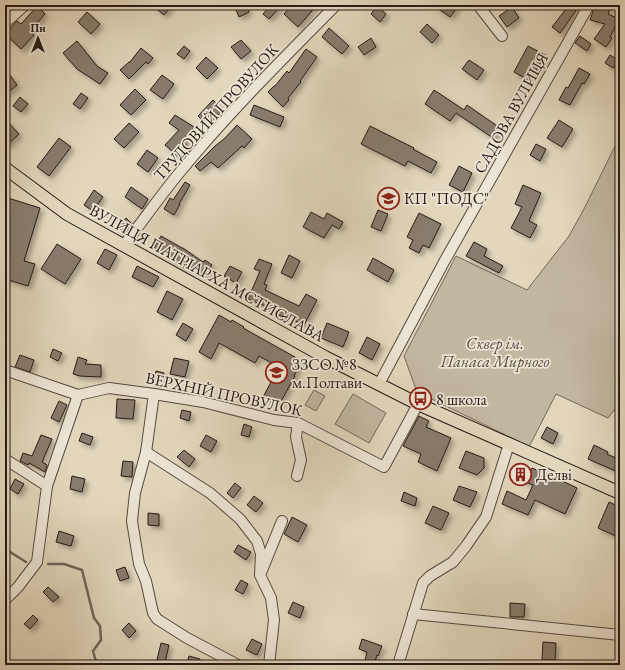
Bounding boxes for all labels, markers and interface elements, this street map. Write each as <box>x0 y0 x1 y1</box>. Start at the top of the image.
north arrow <box>18 18 58 58</box>
text: Пн <box>30 21 46 35</box>
street label: ТРУДОВИЙ ПРОВУЛОК <box>149 39 283 185</box>
street label: САДОВА ВУЛИЦЯ <box>469 49 553 177</box>
school or university icon: КП "ПОДС" <box>376 185 402 211</box>
place label: КП "ПОДС" <box>404 188 489 209</box>
street label: ВУЛИЦЯ ПАТРІАРХА МСТИСЛАВА <box>86 199 329 347</box>
park label: Сквер ім. Панаса Мирного <box>439 333 550 372</box>
place label: ЗЗСО №8 м.Полтави <box>292 354 363 393</box>
school or university icon: ЗЗСО №8 м.Полтави <box>263 360 289 386</box>
street label: ВЕРХНІЙ ПРОВУЛОК <box>144 367 305 421</box>
bus stop icon: 8 школа <box>407 386 433 412</box>
place label: 8 школа <box>436 389 487 410</box>
building icon: Делві <box>508 461 534 487</box>
place label: Делві <box>536 464 572 485</box>

